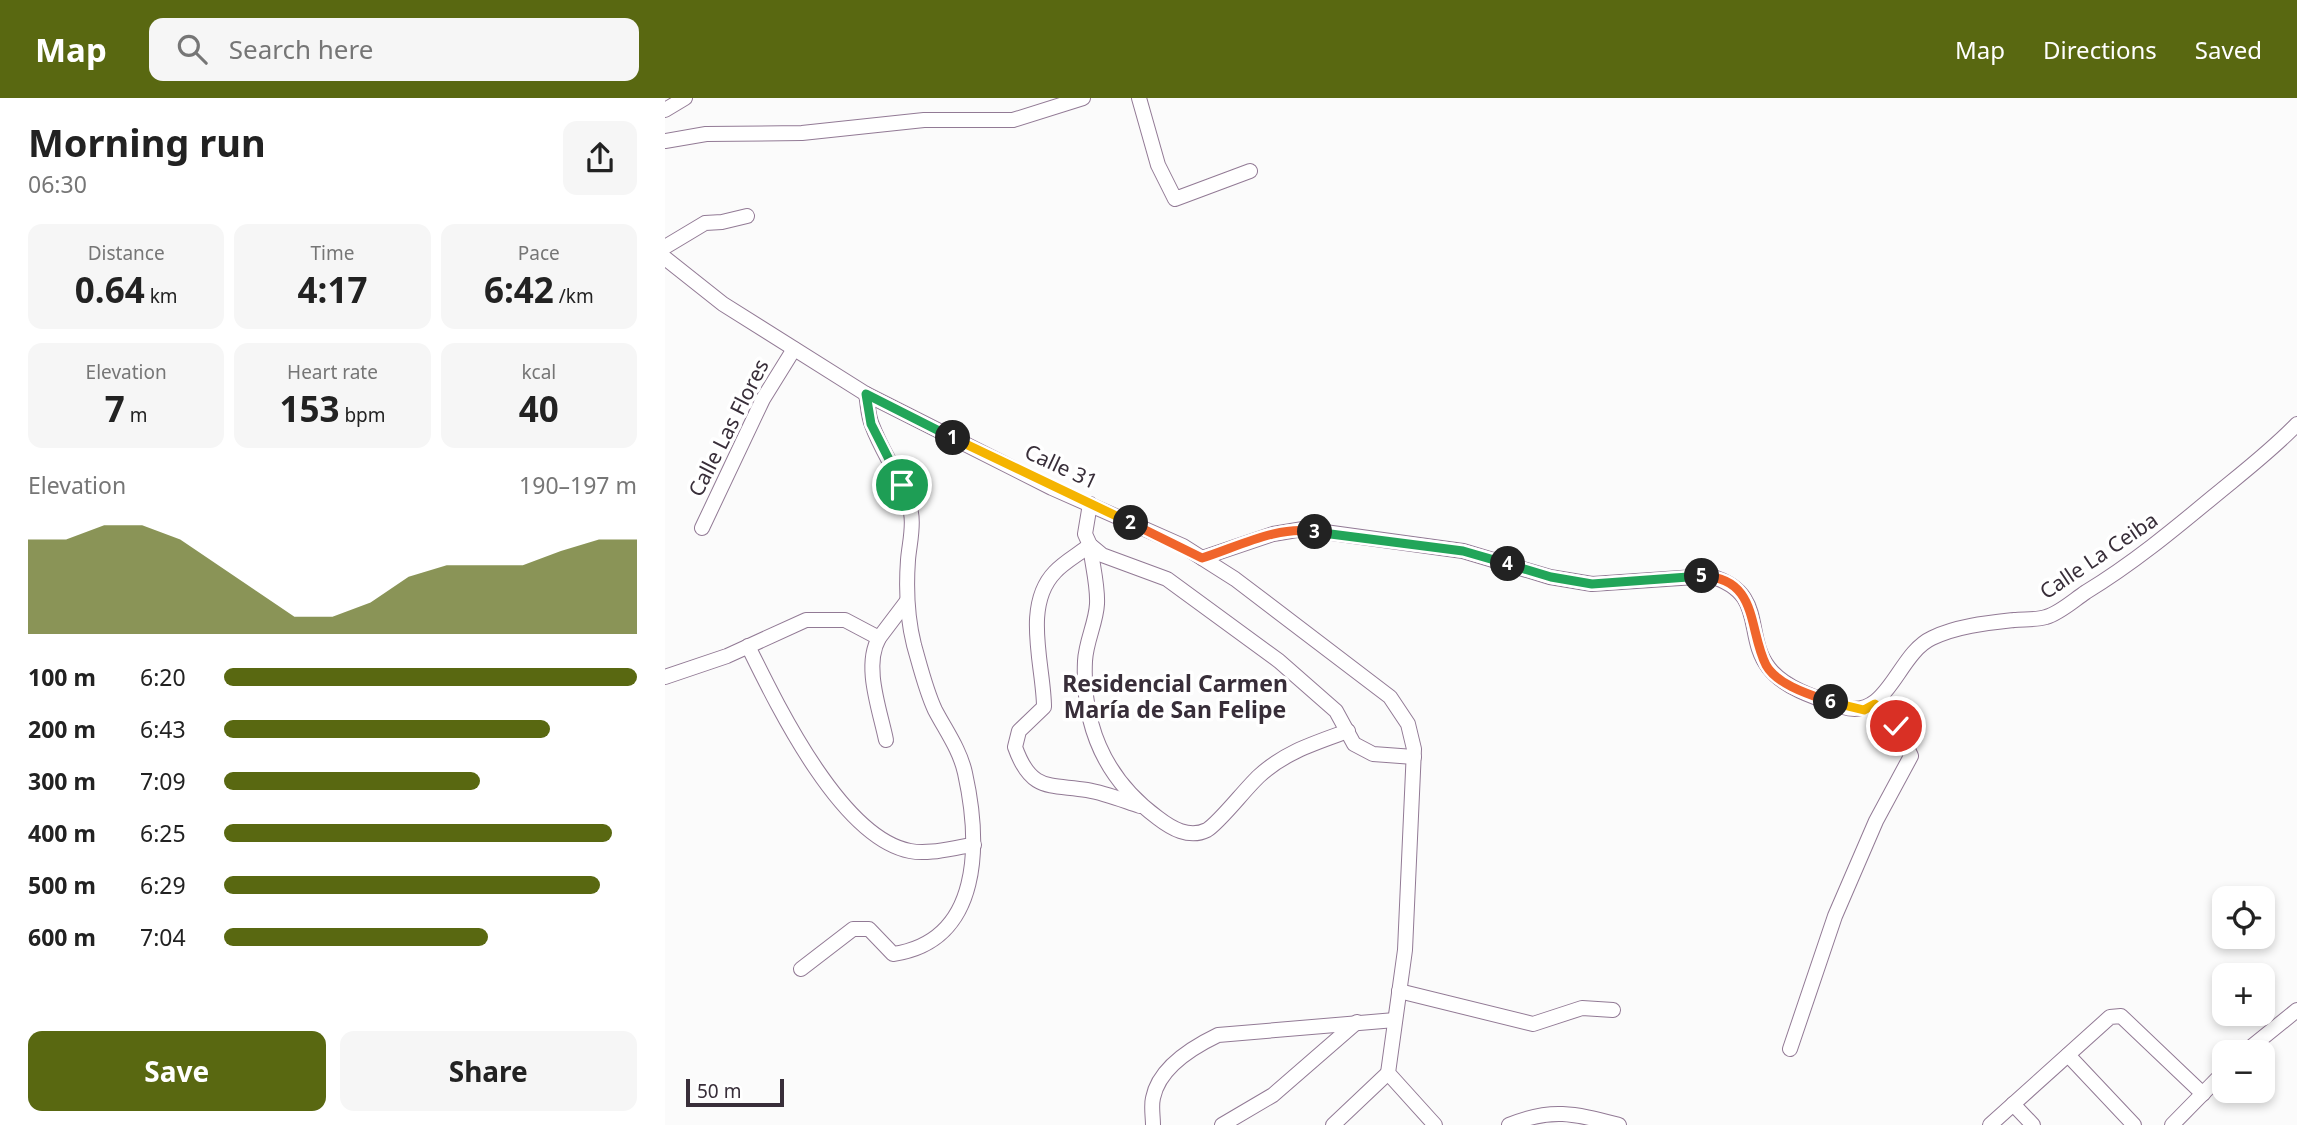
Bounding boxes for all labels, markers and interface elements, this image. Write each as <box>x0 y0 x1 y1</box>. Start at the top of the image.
search box <box>149 18 639 81</box>
text: Map <box>35 27 107 72</box>
icon: search <box>173 30 211 68</box>
text: Search here <box>229 31 373 67</box>
text: Map <box>1955 33 2005 66</box>
text: Directions <box>2043 33 2157 66</box>
text: Saved <box>2195 33 2262 66</box>
text: Morning run <box>28 116 266 168</box>
button: share <box>563 121 637 195</box>
text: 06:30 <box>28 168 87 200</box>
text: Distance <box>88 240 165 266</box>
text: Time <box>311 240 354 266</box>
text: Pace <box>518 240 560 266</box>
text: 0.64 <box>75 266 145 313</box>
text: 4:17 <box>298 266 367 313</box>
text: 6:42 <box>484 266 554 313</box>
text: km <box>145 283 178 309</box>
text: /km <box>554 283 594 309</box>
street label: Calle Las Flores <box>681 354 775 501</box>
text: Elevation <box>86 359 167 385</box>
text: Heart rate <box>287 359 378 385</box>
text: kcal <box>521 359 556 385</box>
text: 7 <box>105 385 125 432</box>
text: 153 <box>279 385 339 432</box>
text: 40 <box>519 385 559 432</box>
text: m <box>125 402 148 428</box>
text: bpm <box>339 402 386 428</box>
pin: 1 <box>935 420 971 456</box>
text: 1 <box>947 424 958 450</box>
street label: Calle 31 <box>1021 437 1102 495</box>
pin <box>872 455 932 515</box>
icon: arrive <box>883 466 921 504</box>
text: Elevation <box>28 469 126 501</box>
text: 190–197 m <box>519 469 637 501</box>
street label: Calle La Ceiba <box>2034 505 2163 605</box>
pin: 2 <box>1113 506 1149 540</box>
text: 2 <box>1125 509 1136 535</box>
pin: 3 <box>1297 514 1333 550</box>
text: 3 <box>1309 518 1320 544</box>
pin: 4 <box>1491 546 1525 582</box>
text: 4 <box>1502 550 1513 576</box>
pin: 5 <box>1685 559 1719 594</box>
text: 5 <box>1696 562 1707 588</box>
text: 100 m <box>28 661 96 693</box>
text: 6:20 <box>140 661 186 693</box>
district label: Residencial Carmen María de San Felipe <box>1062 667 1288 725</box>
pin: 6 <box>1813 684 1849 720</box>
text: 6 <box>1825 688 1836 714</box>
pin <box>1866 696 1926 756</box>
icon: check <box>1877 707 1915 745</box>
text: 200 m <box>28 713 96 745</box>
text: 6:43 <box>140 713 186 745</box>
text: 300 m <box>28 765 96 797</box>
text: 7:09 <box>140 765 186 797</box>
text: 400 m <box>28 817 96 849</box>
text: 6:25 <box>140 817 186 849</box>
text: 500 m <box>28 869 96 901</box>
text: 6:29 <box>140 869 186 901</box>
map controls <box>2212 886 2275 1103</box>
button: locate <box>2212 886 2275 949</box>
text: 600 m <box>28 921 96 953</box>
text: 7:04 <box>140 921 186 953</box>
button: + <box>2212 963 2275 1026</box>
button: Save <box>28 1031 326 1111</box>
button: Share <box>340 1031 637 1111</box>
button: − <box>2212 1040 2275 1103</box>
scale bar <box>686 1076 784 1108</box>
text: 50 m <box>697 1078 741 1104</box>

